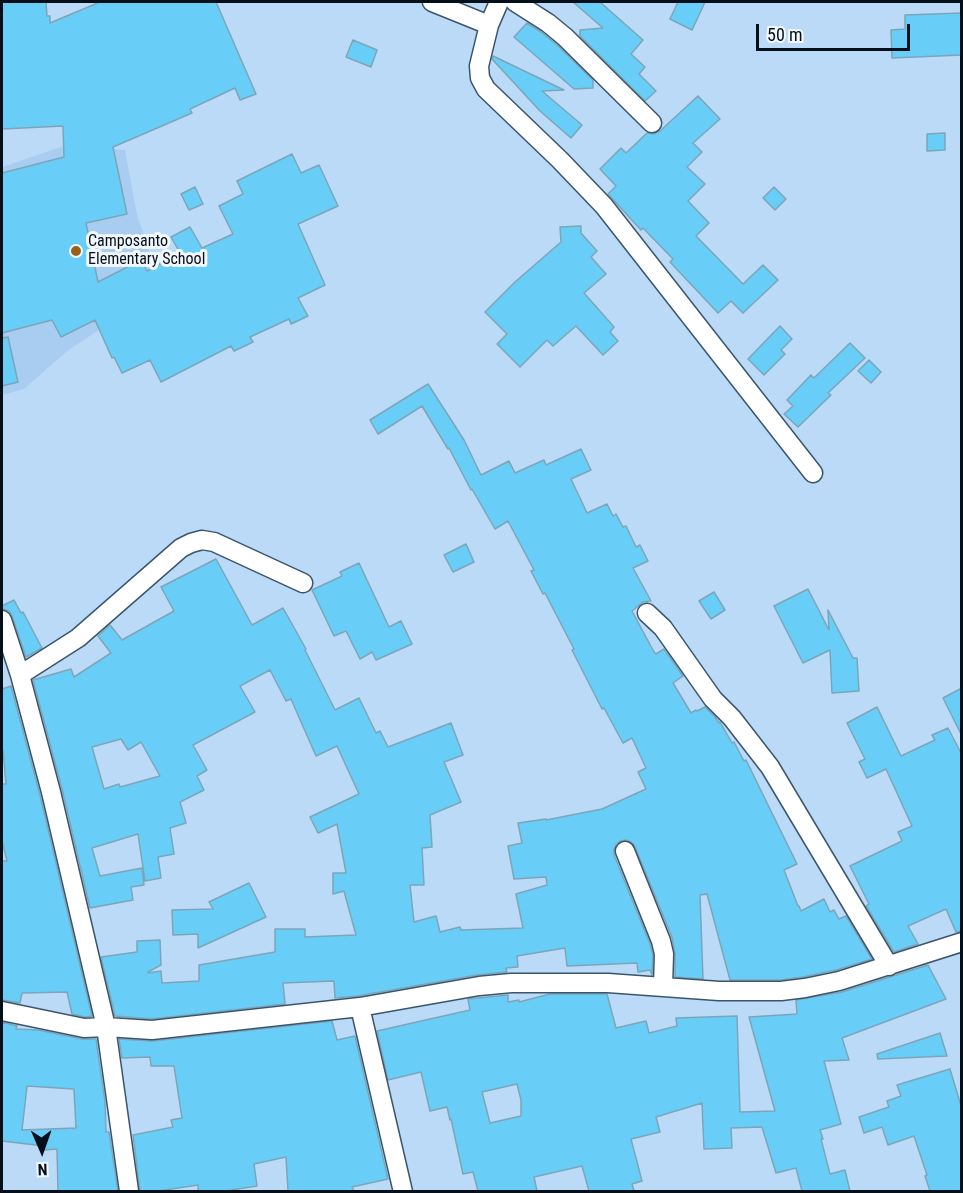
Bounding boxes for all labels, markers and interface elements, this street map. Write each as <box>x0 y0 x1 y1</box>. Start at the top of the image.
scale bar <box>759 12 914 50</box>
text: 50 m <box>767 24 802 45</box>
place label: Camposanto Elementary School <box>88 232 205 270</box>
marker: Camposanto Elementary School <box>69 244 83 258</box>
north arrow <box>12 1121 72 1181</box>
text: N <box>37 1160 48 1179</box>

